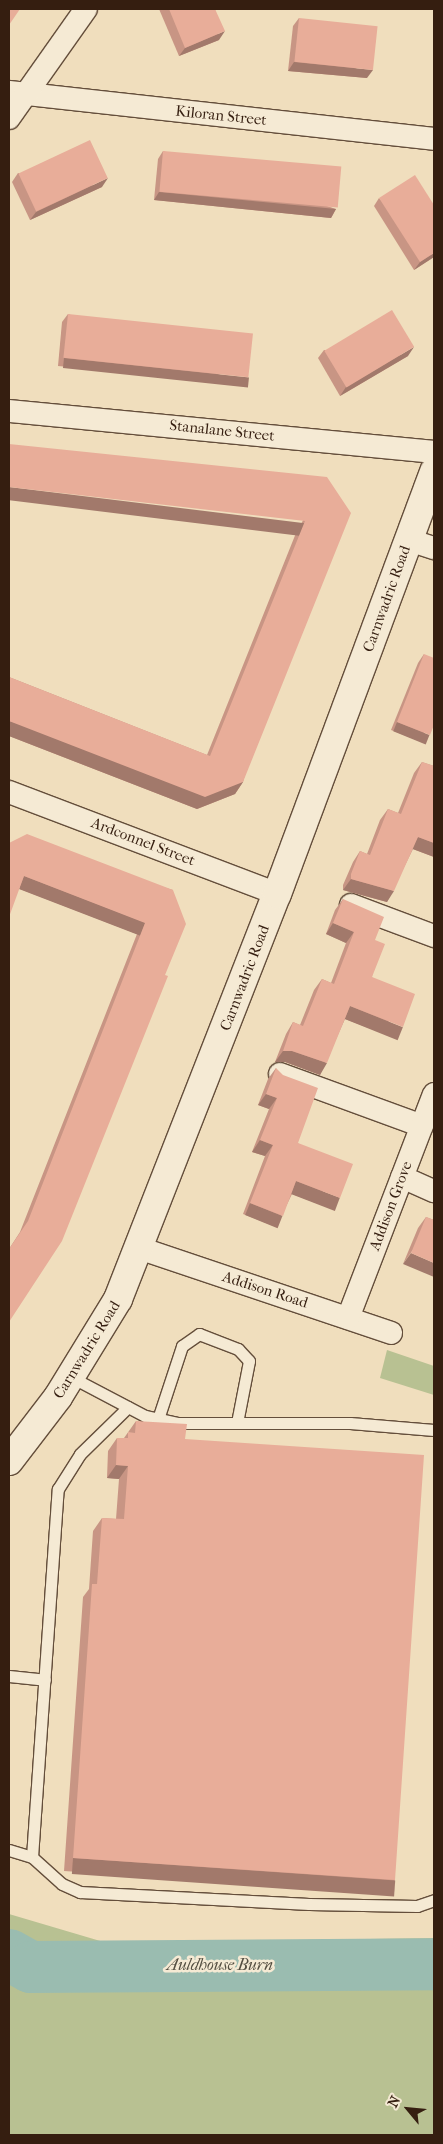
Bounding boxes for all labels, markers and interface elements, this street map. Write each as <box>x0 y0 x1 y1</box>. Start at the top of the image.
street label: Kiloran Street <box>174 102 268 130</box>
street label: Stanalane Street <box>169 417 275 445</box>
street label: Carnwadric Road <box>359 543 415 655</box>
street label: Ardconnel Street <box>88 814 198 870</box>
street label: Carnwadric Road <box>217 923 273 1033</box>
street label: Addison Grove <box>366 1159 416 1253</box>
street label: Addison Road <box>220 1268 310 1312</box>
street label: Carnwadric Road <box>50 1298 124 1402</box>
water label: Auldhouse Burn <box>167 1955 273 1975</box>
north arrow <box>383 2084 433 2134</box>
text: N <box>384 2093 404 2110</box>

